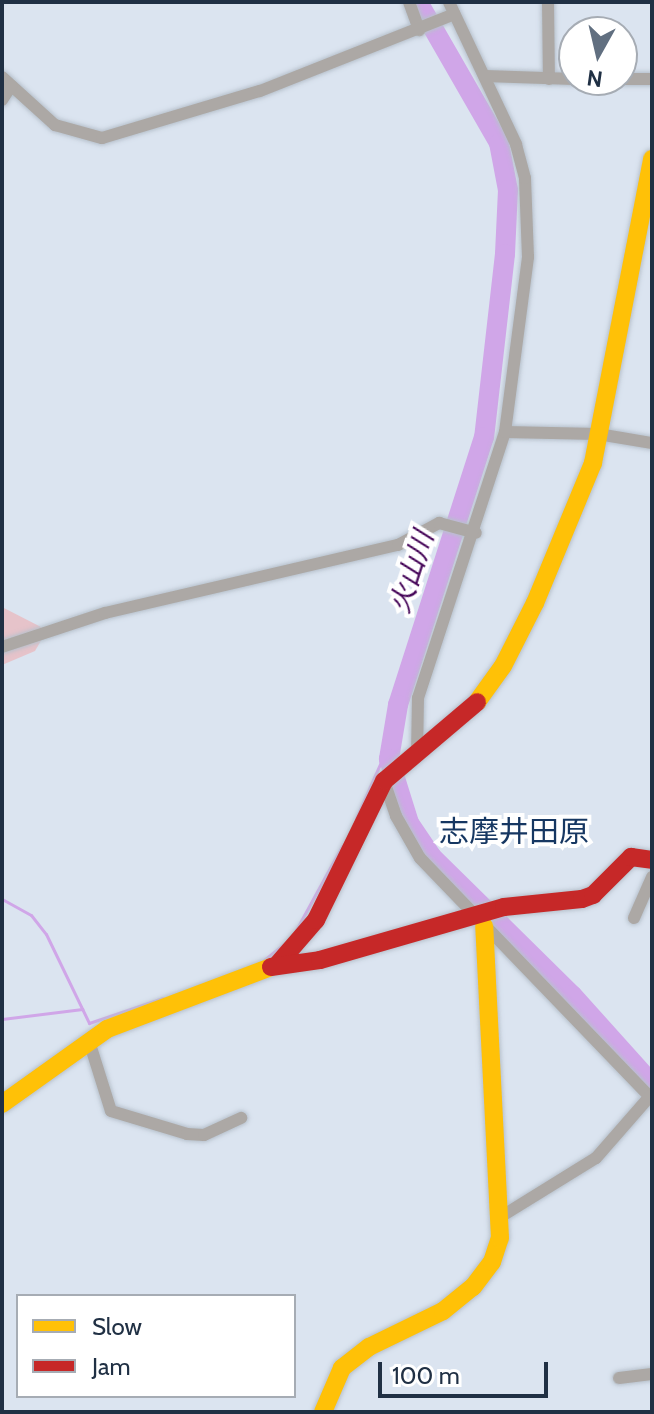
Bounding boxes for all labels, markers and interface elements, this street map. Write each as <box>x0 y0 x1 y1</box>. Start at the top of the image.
north arrow <box>558 16 638 96</box>
text: N <box>585 64 604 93</box>
water label: 火山川 <box>382 527 440 617</box>
district label: 志摩井田原 <box>439 814 589 850</box>
legend <box>16 1294 296 1398</box>
text: Slow <box>92 1312 142 1341</box>
scale bar <box>382 1346 552 1396</box>
text: Jam <box>92 1352 130 1381</box>
text: 100 m <box>392 1361 460 1390</box>

